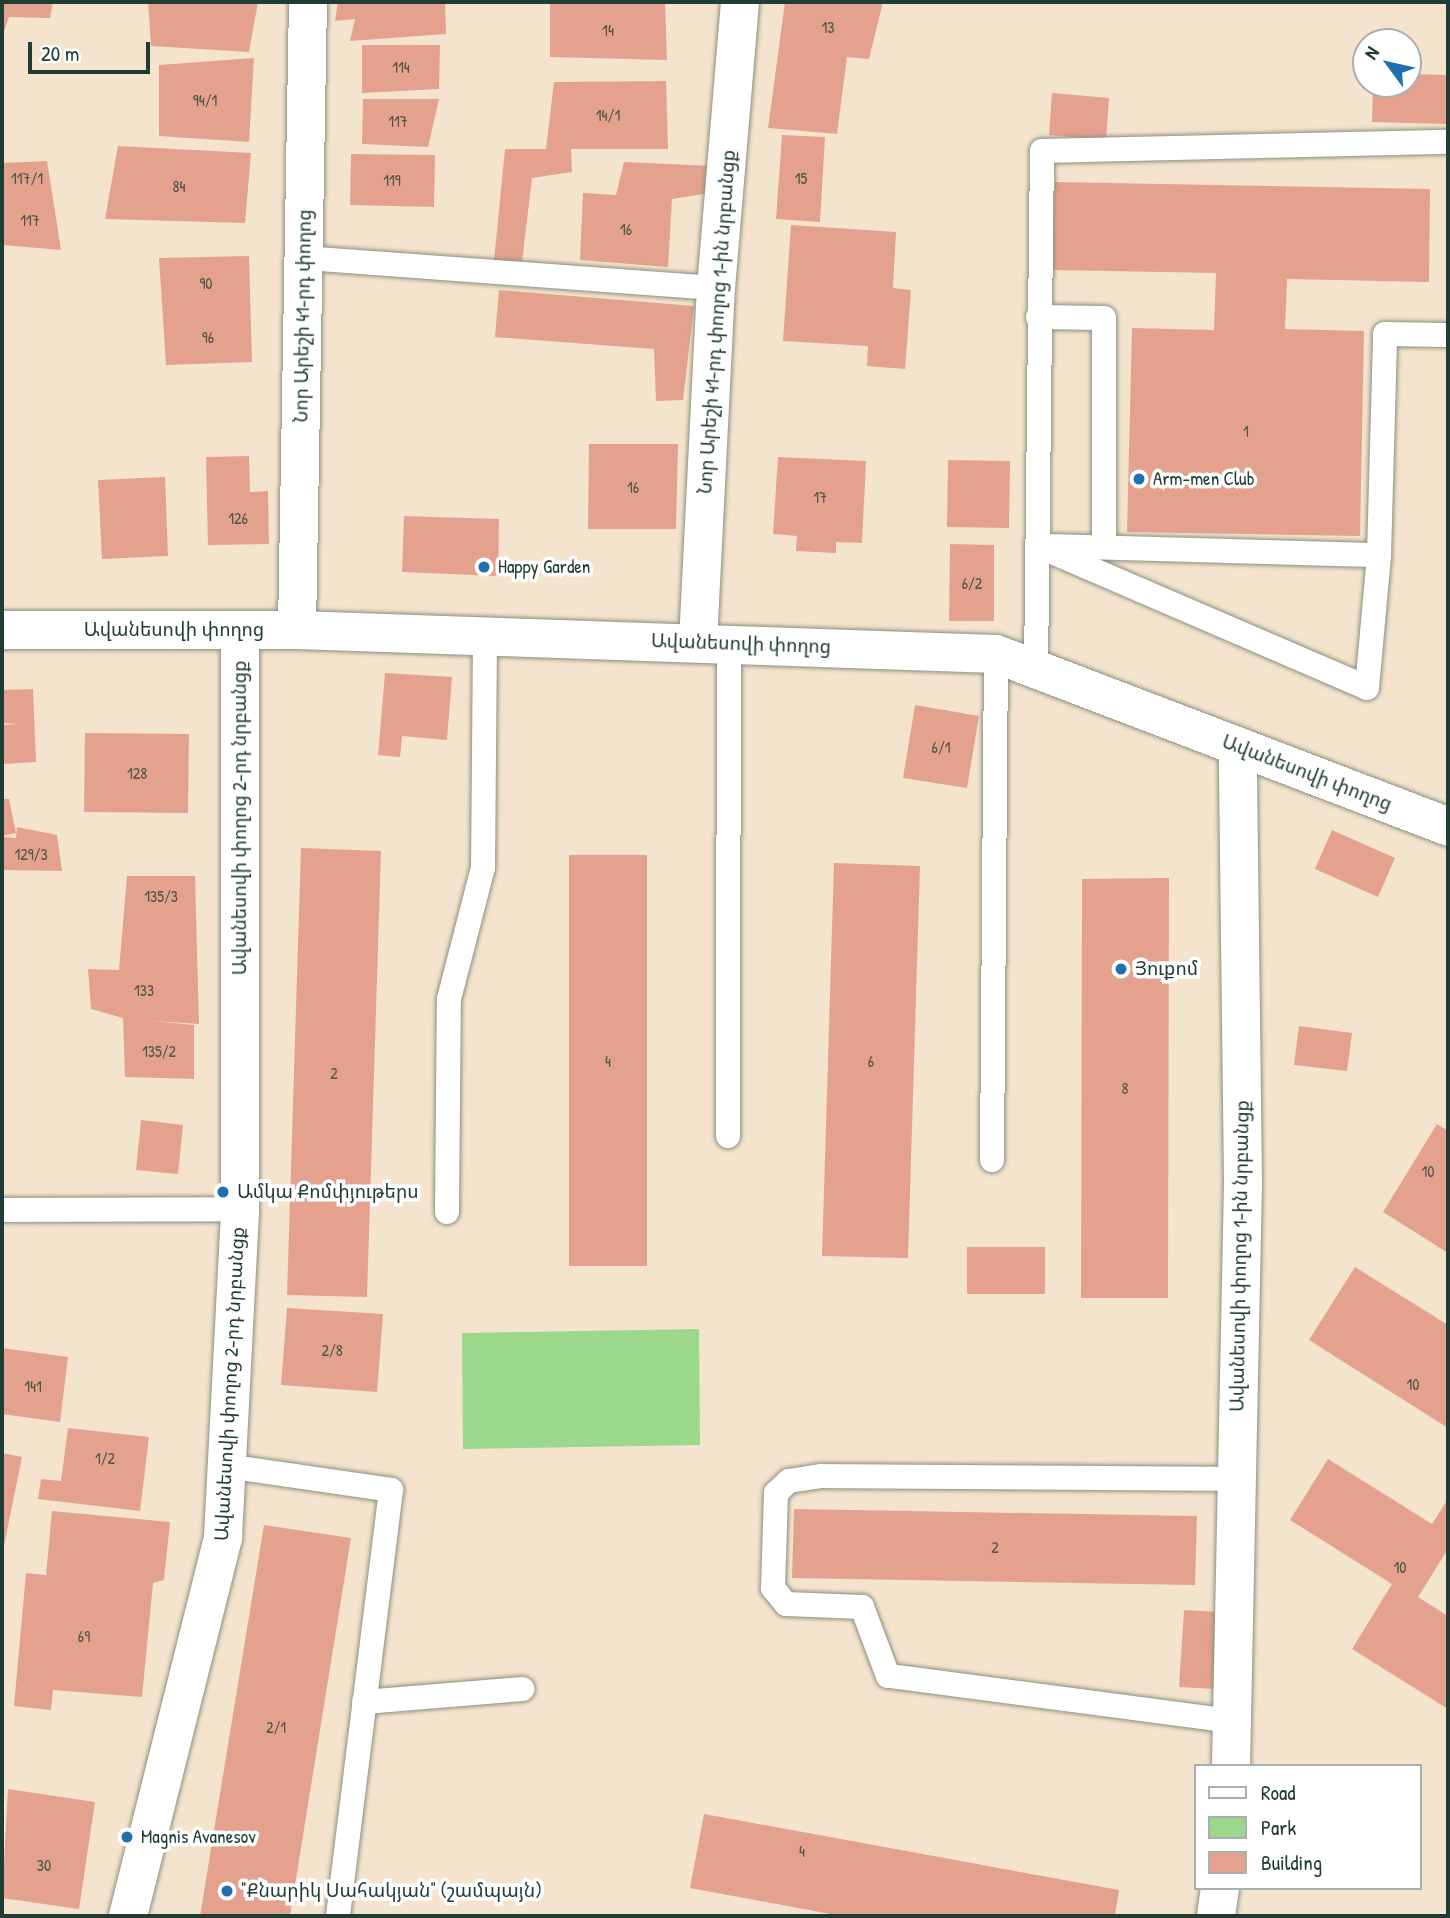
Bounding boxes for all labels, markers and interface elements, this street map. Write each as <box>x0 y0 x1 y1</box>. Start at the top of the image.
house number: 13 <box>822 17 834 37</box>
house number: 14 <box>602 20 614 40</box>
scale bar <box>32 28 154 72</box>
north arrow <box>1352 28 1422 98</box>
text: 20 m <box>41 39 79 68</box>
text: N <box>1357 41 1385 64</box>
house number: 114 <box>392 57 410 77</box>
house number: 94/1 <box>193 90 217 110</box>
house number: 14/1 <box>596 105 620 125</box>
house number: 117 <box>388 111 408 131</box>
street label: Նոր Արեշի 41-րդ փողոց 1-ին նրբանցք <box>694 149 740 495</box>
house number: 117/1 <box>11 168 43 188</box>
house number: 15 <box>795 168 807 188</box>
house number: 119 <box>383 170 401 190</box>
house number: 84 <box>173 176 185 196</box>
street label: Նոր Արեշի 41-րդ փողոց <box>290 209 316 423</box>
house number: 117 <box>20 210 40 230</box>
house number: 16 <box>620 219 632 239</box>
house number: 90 <box>199 273 213 293</box>
house number: 96 <box>202 327 214 347</box>
house number: 1 <box>1243 421 1249 441</box>
place label: Arm-men Club <box>1153 468 1255 490</box>
marker: Arm-men Club <box>1131 471 1147 487</box>
house number: 16 <box>627 477 639 497</box>
house number: 17 <box>813 487 827 507</box>
house number: 126 <box>228 508 248 528</box>
place label: Happy Garden <box>498 556 590 578</box>
marker: Happy Garden <box>476 559 492 575</box>
house number: 6/2 <box>962 573 982 593</box>
street label: Ավանեսովի փողոց <box>84 619 264 641</box>
street label: Ավանեսովի փողոց <box>651 629 831 659</box>
street label: Ավանեսովի փողոց 2-րդ նրբանցք <box>229 661 251 975</box>
street label: Ավանեսովի փողոց <box>1219 730 1395 816</box>
house number: 6/1 <box>932 737 950 757</box>
house number: 128 <box>127 763 147 783</box>
house number: 129/3 <box>14 844 48 864</box>
house number: 135/3 <box>144 886 178 906</box>
place label: Յուքոմ <box>1135 958 1198 980</box>
marker: Յուքոմ <box>1113 961 1129 977</box>
house number: 133 <box>134 980 154 1000</box>
house number: 135/2 <box>142 1041 176 1061</box>
house number: 4 <box>605 1051 611 1071</box>
house number: 6 <box>868 1051 874 1071</box>
house number: 2 <box>330 1063 338 1083</box>
house number: 8 <box>1122 1078 1128 1098</box>
street label: Ավանեսովի փողոց 1-ին նրբանցք <box>1226 1100 1254 1412</box>
house number: 10 <box>1422 1161 1434 1181</box>
place label: Ամկա Քոմփյութերս <box>237 1181 419 1203</box>
marker: Ամկա Քոմփյութերս <box>215 1184 231 1200</box>
street label: Ավանեսովի փողոց 2-րդ նրբանցք <box>210 1226 250 1542</box>
house number: 2/8 <box>321 1340 343 1360</box>
house number: 10 <box>1407 1374 1419 1394</box>
house number: 141 <box>24 1376 42 1396</box>
house number: 1/2 <box>95 1448 115 1468</box>
house number: 2 <box>991 1537 999 1557</box>
house number: 10 <box>1394 1557 1406 1577</box>
house number: 69 <box>78 1626 90 1646</box>
house number: 2/1 <box>266 1717 286 1737</box>
legend <box>1194 1764 1422 1890</box>
text: Road <box>1261 1778 1295 1807</box>
text: Park <box>1261 1813 1296 1842</box>
place label: Magnis Avanesov <box>141 1826 256 1848</box>
marker: Magnis Avanesov <box>119 1829 135 1845</box>
house number: 4 <box>799 1841 805 1861</box>
text: Building <box>1261 1848 1322 1877</box>
house number: 30 <box>37 1855 51 1875</box>
place label: "Քնարիկ Սահակյան" (շամպայն) <box>241 1880 542 1902</box>
marker: "Քնարիկ Սահակյան" (շամպայն) <box>219 1883 235 1899</box>

